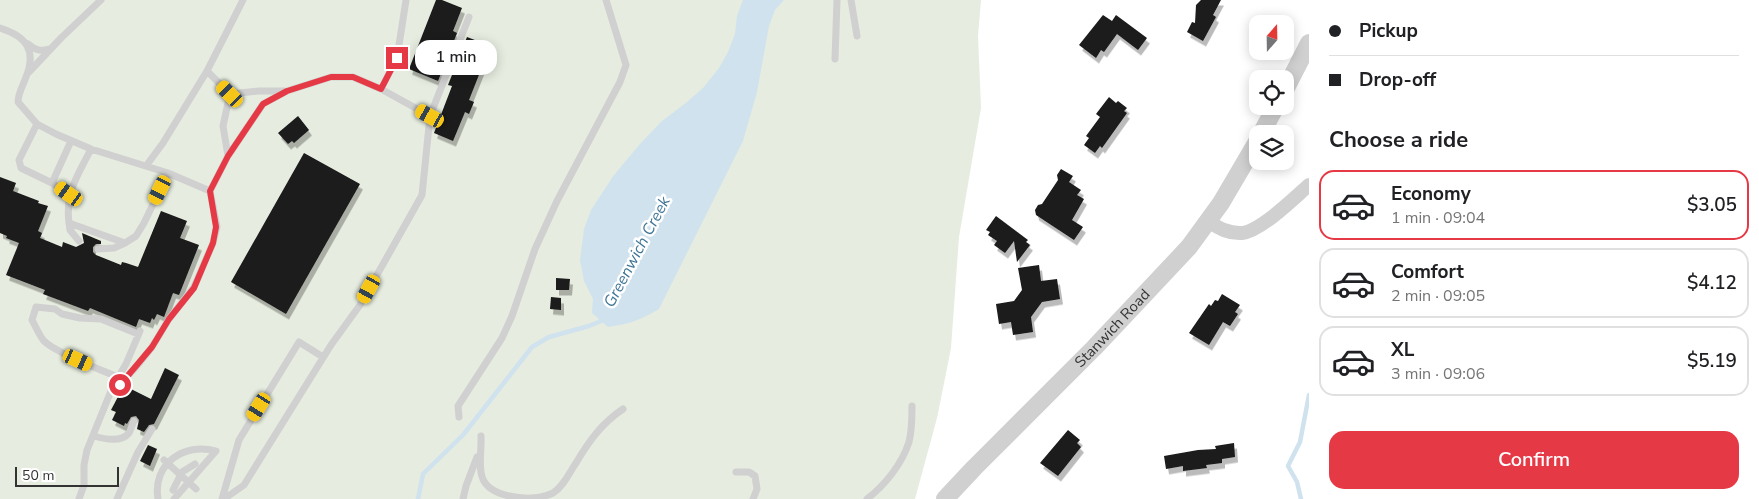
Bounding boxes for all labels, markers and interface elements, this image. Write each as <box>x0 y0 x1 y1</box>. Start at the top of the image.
north arrow <box>1249 15 1294 60</box>
map controls <box>1249 15 1294 170</box>
text: Pickup <box>1359 18 1418 44</box>
callout: 1 min <box>414 40 497 76</box>
text: 1 min <box>436 46 476 68</box>
route end <box>386 47 408 69</box>
text: Drop-off <box>1359 67 1436 93</box>
button: locate <box>1249 70 1294 115</box>
car <box>214 78 245 110</box>
car <box>413 102 446 130</box>
button: layers <box>1249 125 1294 170</box>
text: Choose a ride <box>1329 125 1468 155</box>
car <box>146 173 173 207</box>
car <box>52 179 85 209</box>
text: Economy <box>1391 181 1471 207</box>
icon: car <box>1331 183 1376 228</box>
water label: Greenwich Creek <box>599 192 676 311</box>
text: $3.05 <box>1687 192 1737 218</box>
text: 1 min · 09:04 <box>1391 207 1485 229</box>
text: Comfort <box>1391 259 1464 285</box>
icon: car <box>1331 261 1376 306</box>
text: $4.12 <box>1687 270 1737 296</box>
car <box>355 272 382 306</box>
street label: Stanwich Road <box>1070 285 1154 372</box>
text: 2 min · 09:05 <box>1391 285 1485 307</box>
text: XL <box>1391 337 1414 363</box>
icon: car <box>1331 339 1376 384</box>
car <box>61 347 94 373</box>
text: $5.19 <box>1687 348 1737 374</box>
text: 3 min · 09:06 <box>1391 363 1485 385</box>
route start <box>109 374 131 396</box>
car <box>244 390 273 424</box>
button: Confirm <box>1329 431 1739 489</box>
scale bar <box>15 464 119 487</box>
text: 50 m <box>22 466 54 485</box>

